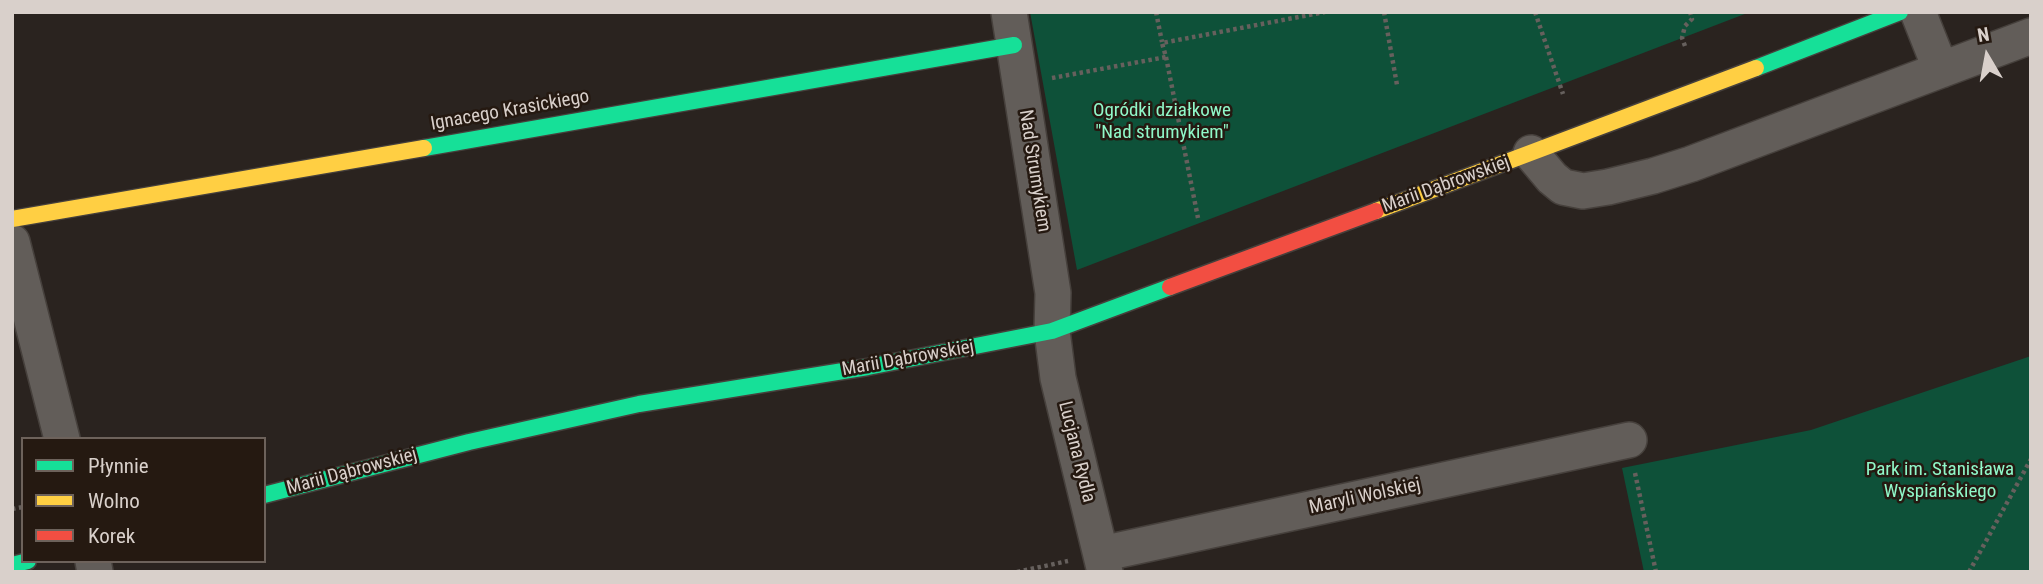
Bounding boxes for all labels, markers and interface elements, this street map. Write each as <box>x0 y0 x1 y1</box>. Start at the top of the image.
north arrow <box>1952 21 2022 91</box>
text: N <box>1976 22 1991 47</box>
street label: Ignacego Krasickiego <box>429 86 591 136</box>
park label: Ogródki działkowe "Nad strumykiem" <box>1093 100 1231 144</box>
street label: Nad Strumykiem <box>1013 108 1055 234</box>
street label: Marii Dąbrowskiej <box>1379 151 1513 219</box>
street label: Marii Dąbrowskiej <box>840 336 976 382</box>
street label: Lucjana Rydla <box>1052 399 1100 505</box>
legend <box>21 437 266 563</box>
street label: Marii Dąbrowskiej <box>284 444 420 500</box>
text: Płynnie <box>88 454 149 478</box>
park label: Park im. Stanisława Wyspiańskiego <box>1866 459 2014 503</box>
street label: Maryli Wolskiej <box>1307 474 1423 520</box>
text: Wolno <box>88 489 140 513</box>
text: Korek <box>88 524 135 548</box>

